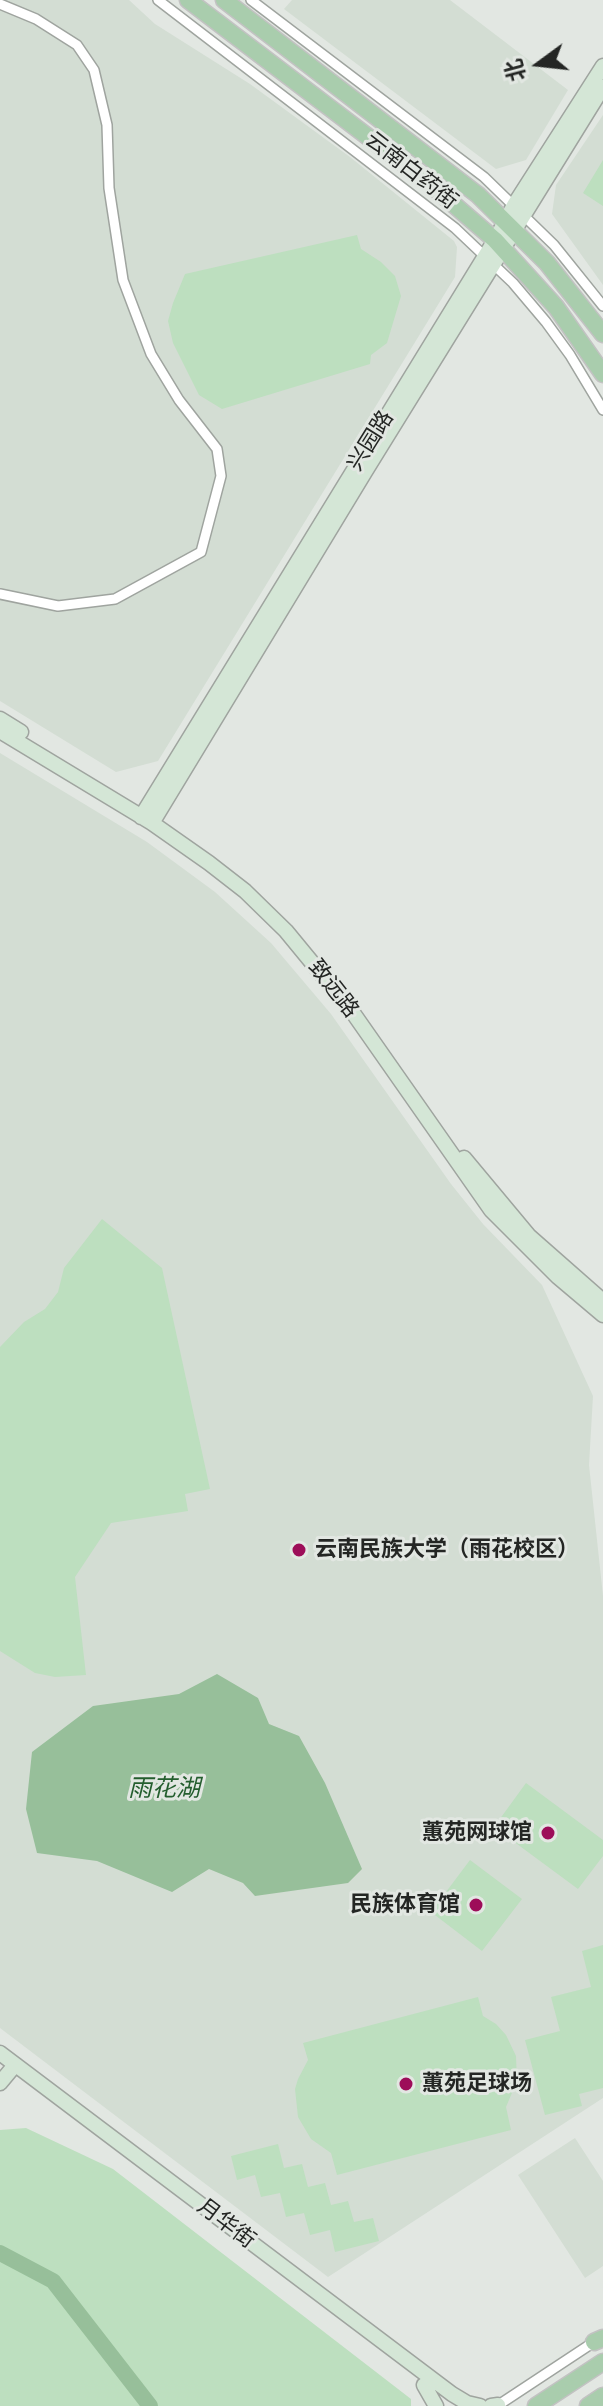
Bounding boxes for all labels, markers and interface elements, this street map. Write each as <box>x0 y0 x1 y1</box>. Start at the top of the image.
north arrow <box>499 24 579 104</box>
text: 北 <box>499 56 531 84</box>
street label: 云南白药街 <box>360 127 462 215</box>
street label: 兴园路 <box>342 406 400 476</box>
street label: 致远路 <box>302 955 364 1023</box>
place label: 云南民族大学（雨花校区） <box>315 1537 579 1563</box>
marker: 云南民族大学（雨花校区） <box>290 1541 308 1559</box>
water label: 雨花湖 <box>128 1775 200 1803</box>
place label: 蕙苑网球馆 <box>422 1820 532 1846</box>
marker: 蕙苑网球馆 <box>539 1824 557 1842</box>
place label: 民族体育馆 <box>350 1892 460 1918</box>
marker: 民族体育馆 <box>467 1896 485 1914</box>
place label: 蕙苑足球场 <box>422 2071 532 2097</box>
marker: 蕙苑足球场 <box>397 2075 415 2093</box>
street label: 月华街 <box>192 2194 260 2254</box>

